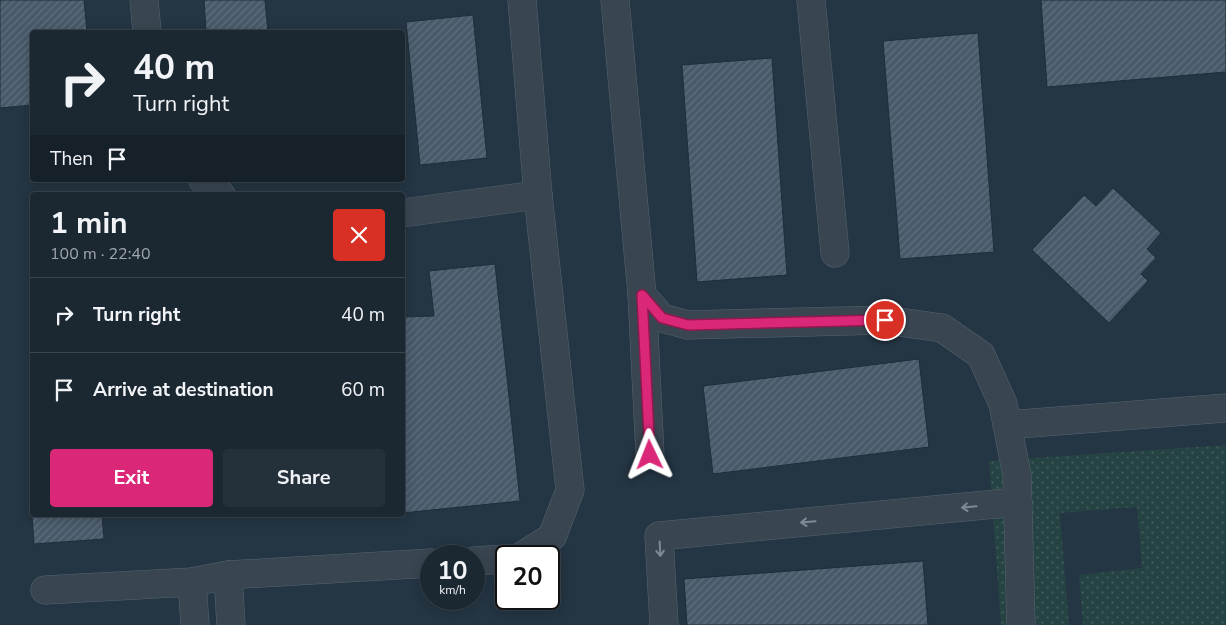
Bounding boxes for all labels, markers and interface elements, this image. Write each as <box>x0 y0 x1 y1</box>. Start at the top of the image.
text: 40 m <box>133 44 215 91</box>
icon: right <box>50 50 115 115</box>
text: Turn right <box>133 89 229 119</box>
icon: arrive <box>103 145 131 173</box>
text: Then <box>50 146 93 172</box>
text: 1 min <box>50 203 128 244</box>
button: close <box>333 209 385 261</box>
text: 100 m · 22:40 <box>50 243 151 265</box>
pin <box>864 299 906 341</box>
icon: right <box>50 301 78 329</box>
text: Turn right <box>93 302 180 328</box>
text: 40 m <box>341 302 385 328</box>
icon: arrive <box>871 306 899 334</box>
icon: arrive <box>50 376 78 404</box>
text: Arrive at destination <box>93 377 274 403</box>
text: 60 m <box>341 377 385 403</box>
position arrow <box>623 428 675 480</box>
button: Exit <box>50 449 213 507</box>
button: Share <box>223 449 385 507</box>
one-way arrow <box>962 502 978 512</box>
one-way arrow <box>800 517 816 527</box>
one-way arrow <box>655 541 664 557</box>
speed limit sign: 20 <box>495 545 560 610</box>
text: 10 <box>437 554 468 588</box>
text: km/h <box>439 582 466 598</box>

